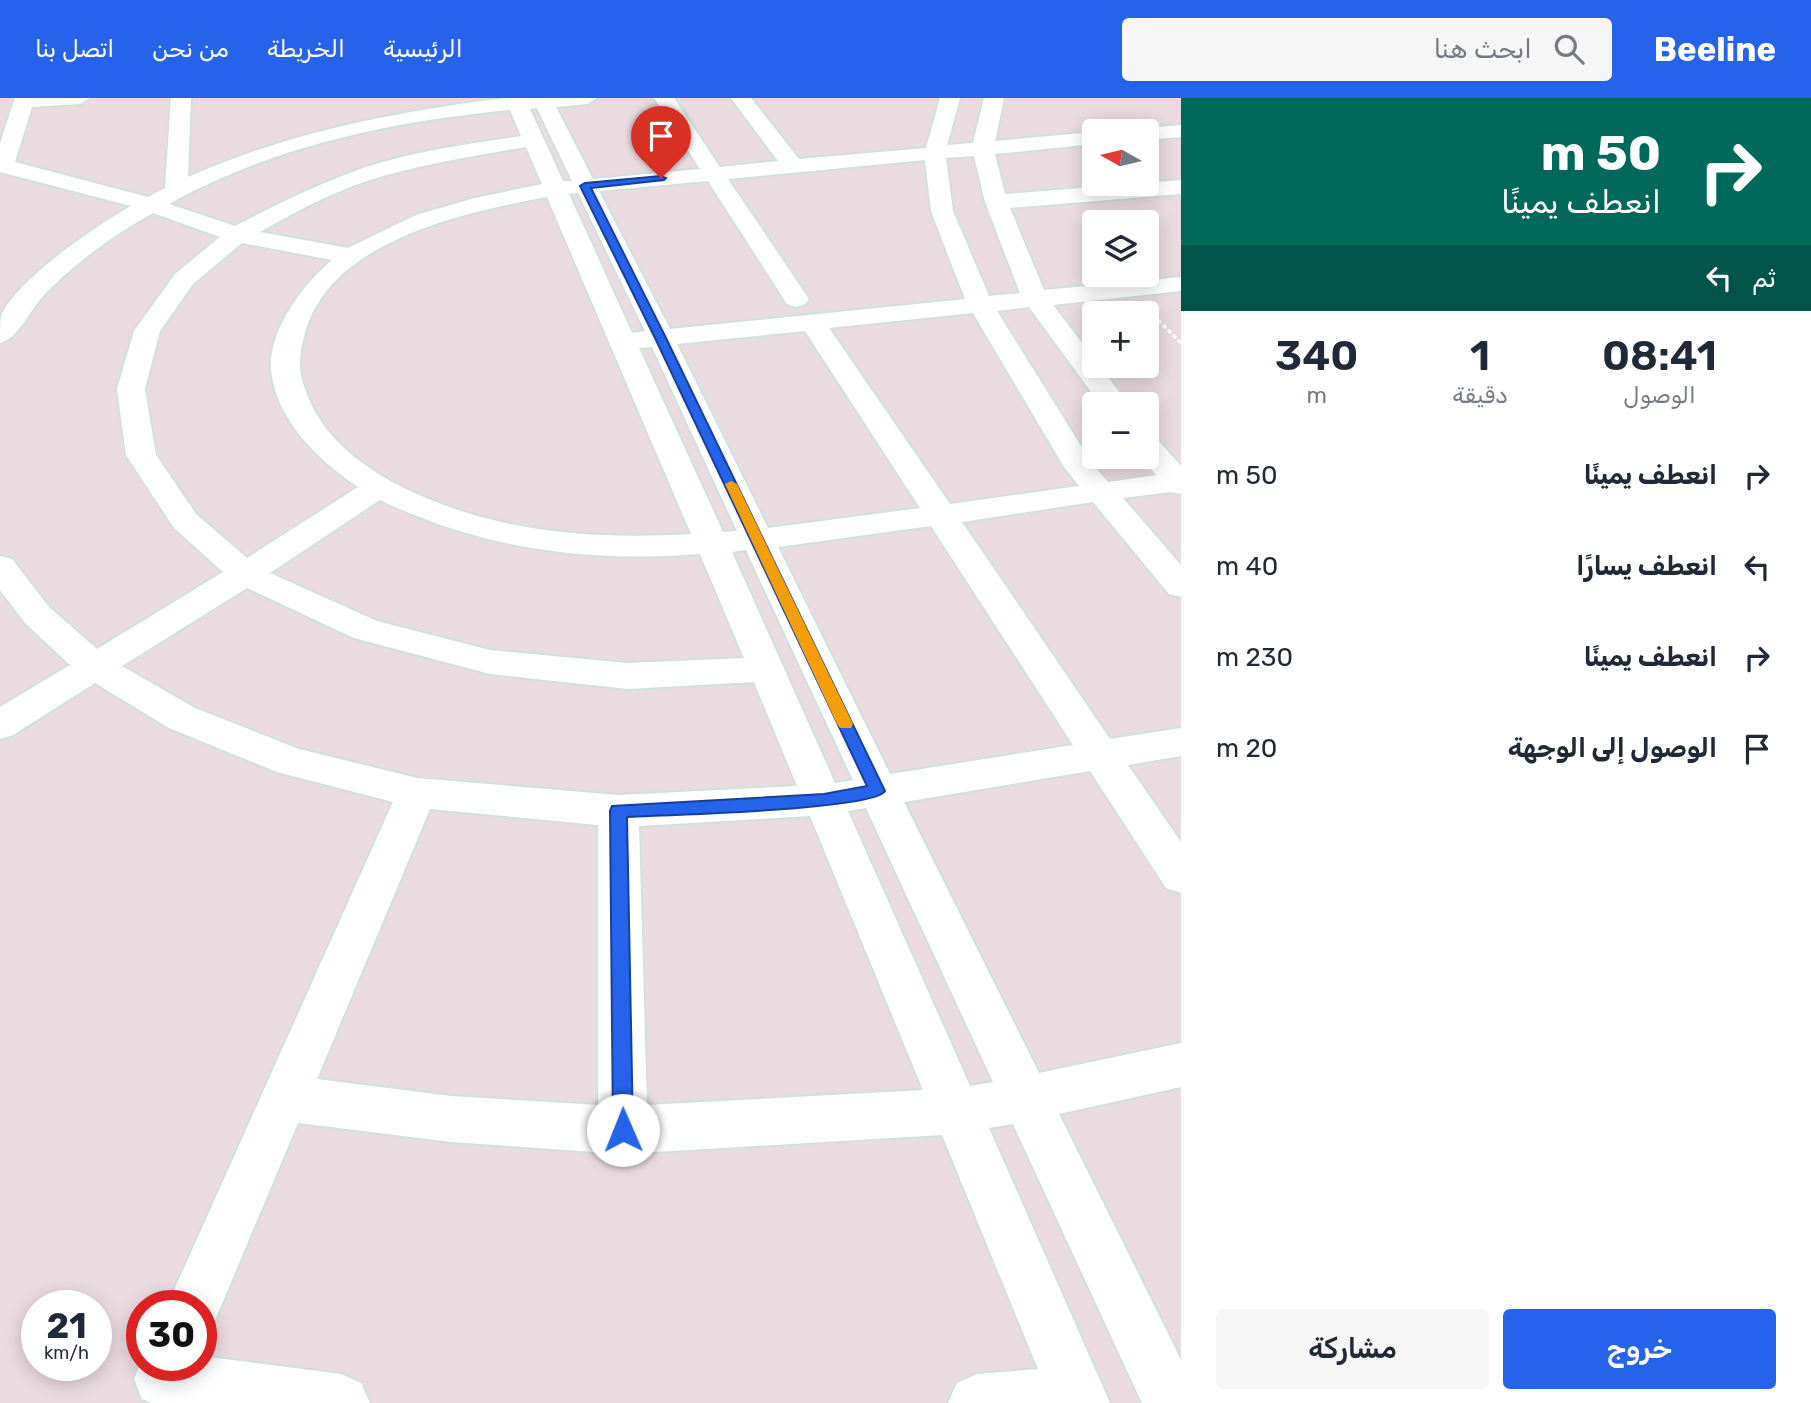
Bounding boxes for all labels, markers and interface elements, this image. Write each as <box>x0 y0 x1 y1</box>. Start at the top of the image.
search box <box>1122 18 1612 81</box>
icon: search <box>1550 30 1588 68</box>
text: Beeline <box>1654 30 1776 69</box>
text: ابحث هنا <box>1434 34 1532 65</box>
text: اتصل بنا <box>35 35 114 63</box>
text: من نحن <box>152 35 229 63</box>
text: الخريطة <box>267 35 345 63</box>
text: الرئيسية <box>383 35 463 63</box>
pin <box>631 106 691 178</box>
icon: arrive <box>642 117 680 155</box>
north arrow <box>1082 119 1158 196</box>
map controls <box>1082 119 1159 469</box>
text: 50 m <box>1541 124 1661 182</box>
icon: right <box>1685 126 1776 217</box>
text: انعطف يمينًا <box>1501 183 1661 221</box>
button: layers <box>1082 210 1159 287</box>
icon: left <box>1700 259 1738 297</box>
text: ثم <box>1752 263 1776 294</box>
button: + <box>1082 301 1159 378</box>
text: 340 <box>1275 331 1358 381</box>
text: 1 <box>1470 331 1490 381</box>
text: 08:41 <box>1602 331 1717 381</box>
text: m <box>1306 381 1327 409</box>
text: دقيقة <box>1452 381 1508 409</box>
text: الوصول <box>1623 381 1696 409</box>
button: − <box>1082 392 1159 469</box>
icon: right <box>1738 457 1776 495</box>
text: 50 m <box>1216 460 1277 491</box>
text: انعطف يمينًا <box>1584 460 1717 491</box>
icon: left <box>1738 548 1776 586</box>
text: 40 m <box>1216 551 1278 582</box>
text: انعطف يسارًا <box>1576 551 1717 582</box>
icon: right <box>1738 639 1776 677</box>
text: 230 m <box>1216 642 1293 673</box>
text: انعطف يمينًا <box>1584 642 1717 673</box>
icon: arrive <box>1738 730 1776 768</box>
text: 20 m <box>1216 733 1277 764</box>
text: الوصول إلى الوجهة <box>1508 733 1717 764</box>
position arrow <box>586 1093 660 1167</box>
speed limit sign: 30 <box>126 1290 217 1381</box>
text: 21 <box>46 1305 87 1347</box>
button: مشاركة <box>1216 1309 1489 1389</box>
button: خروج <box>1503 1309 1776 1389</box>
text: km/h <box>44 1342 89 1364</box>

